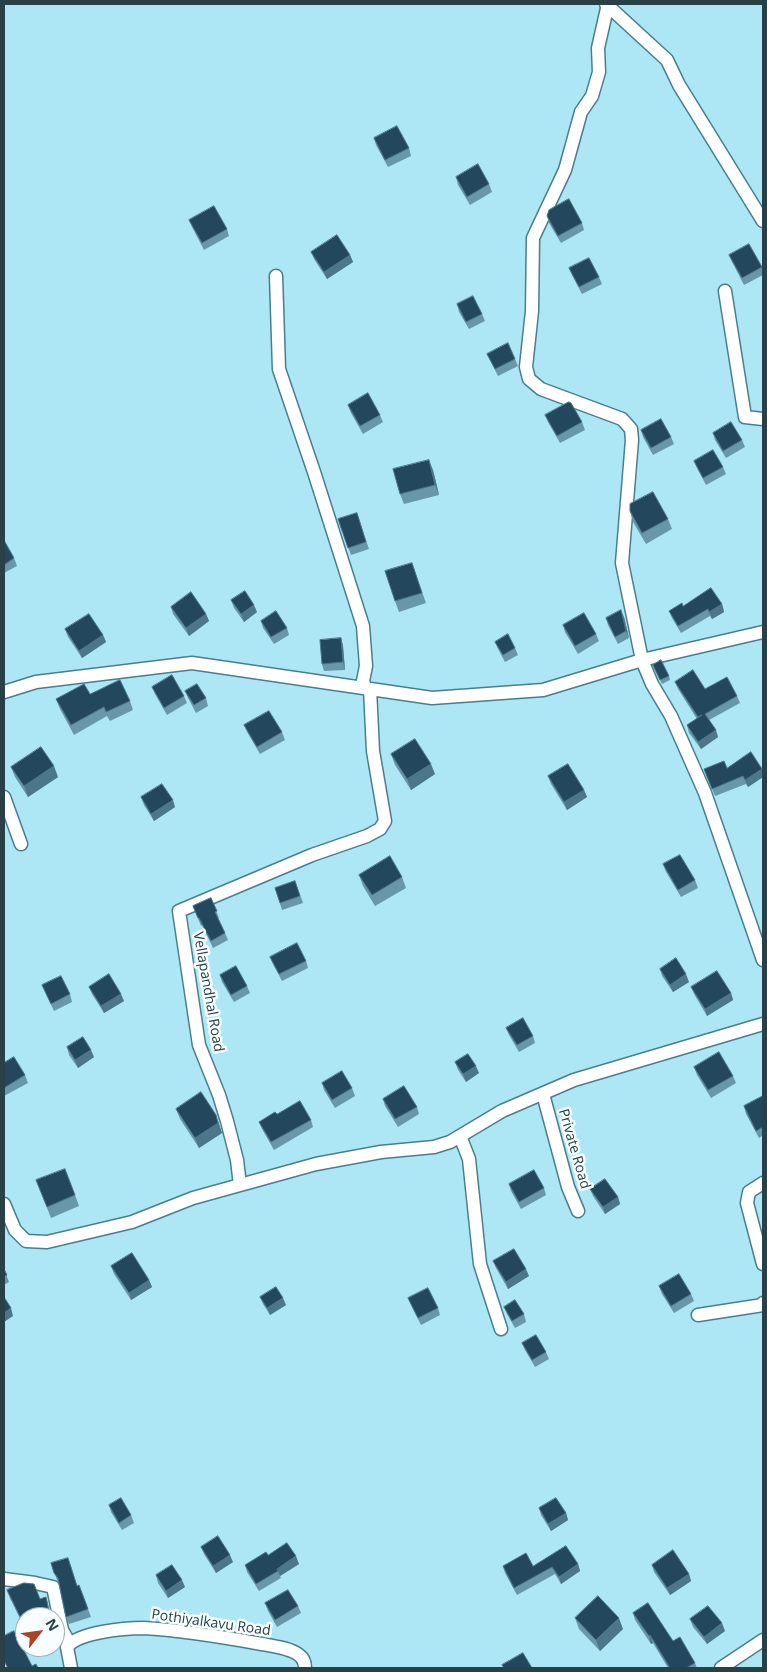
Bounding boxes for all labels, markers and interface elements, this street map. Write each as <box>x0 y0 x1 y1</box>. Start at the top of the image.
street label: Vellapandhal Road <box>189 931 227 1053</box>
street label: Private Road <box>555 1107 593 1191</box>
street label: Pothiyalkavu Road <box>150 1606 272 1640</box>
north arrow <box>15 1607 65 1657</box>
text: N <box>41 1615 64 1634</box>

